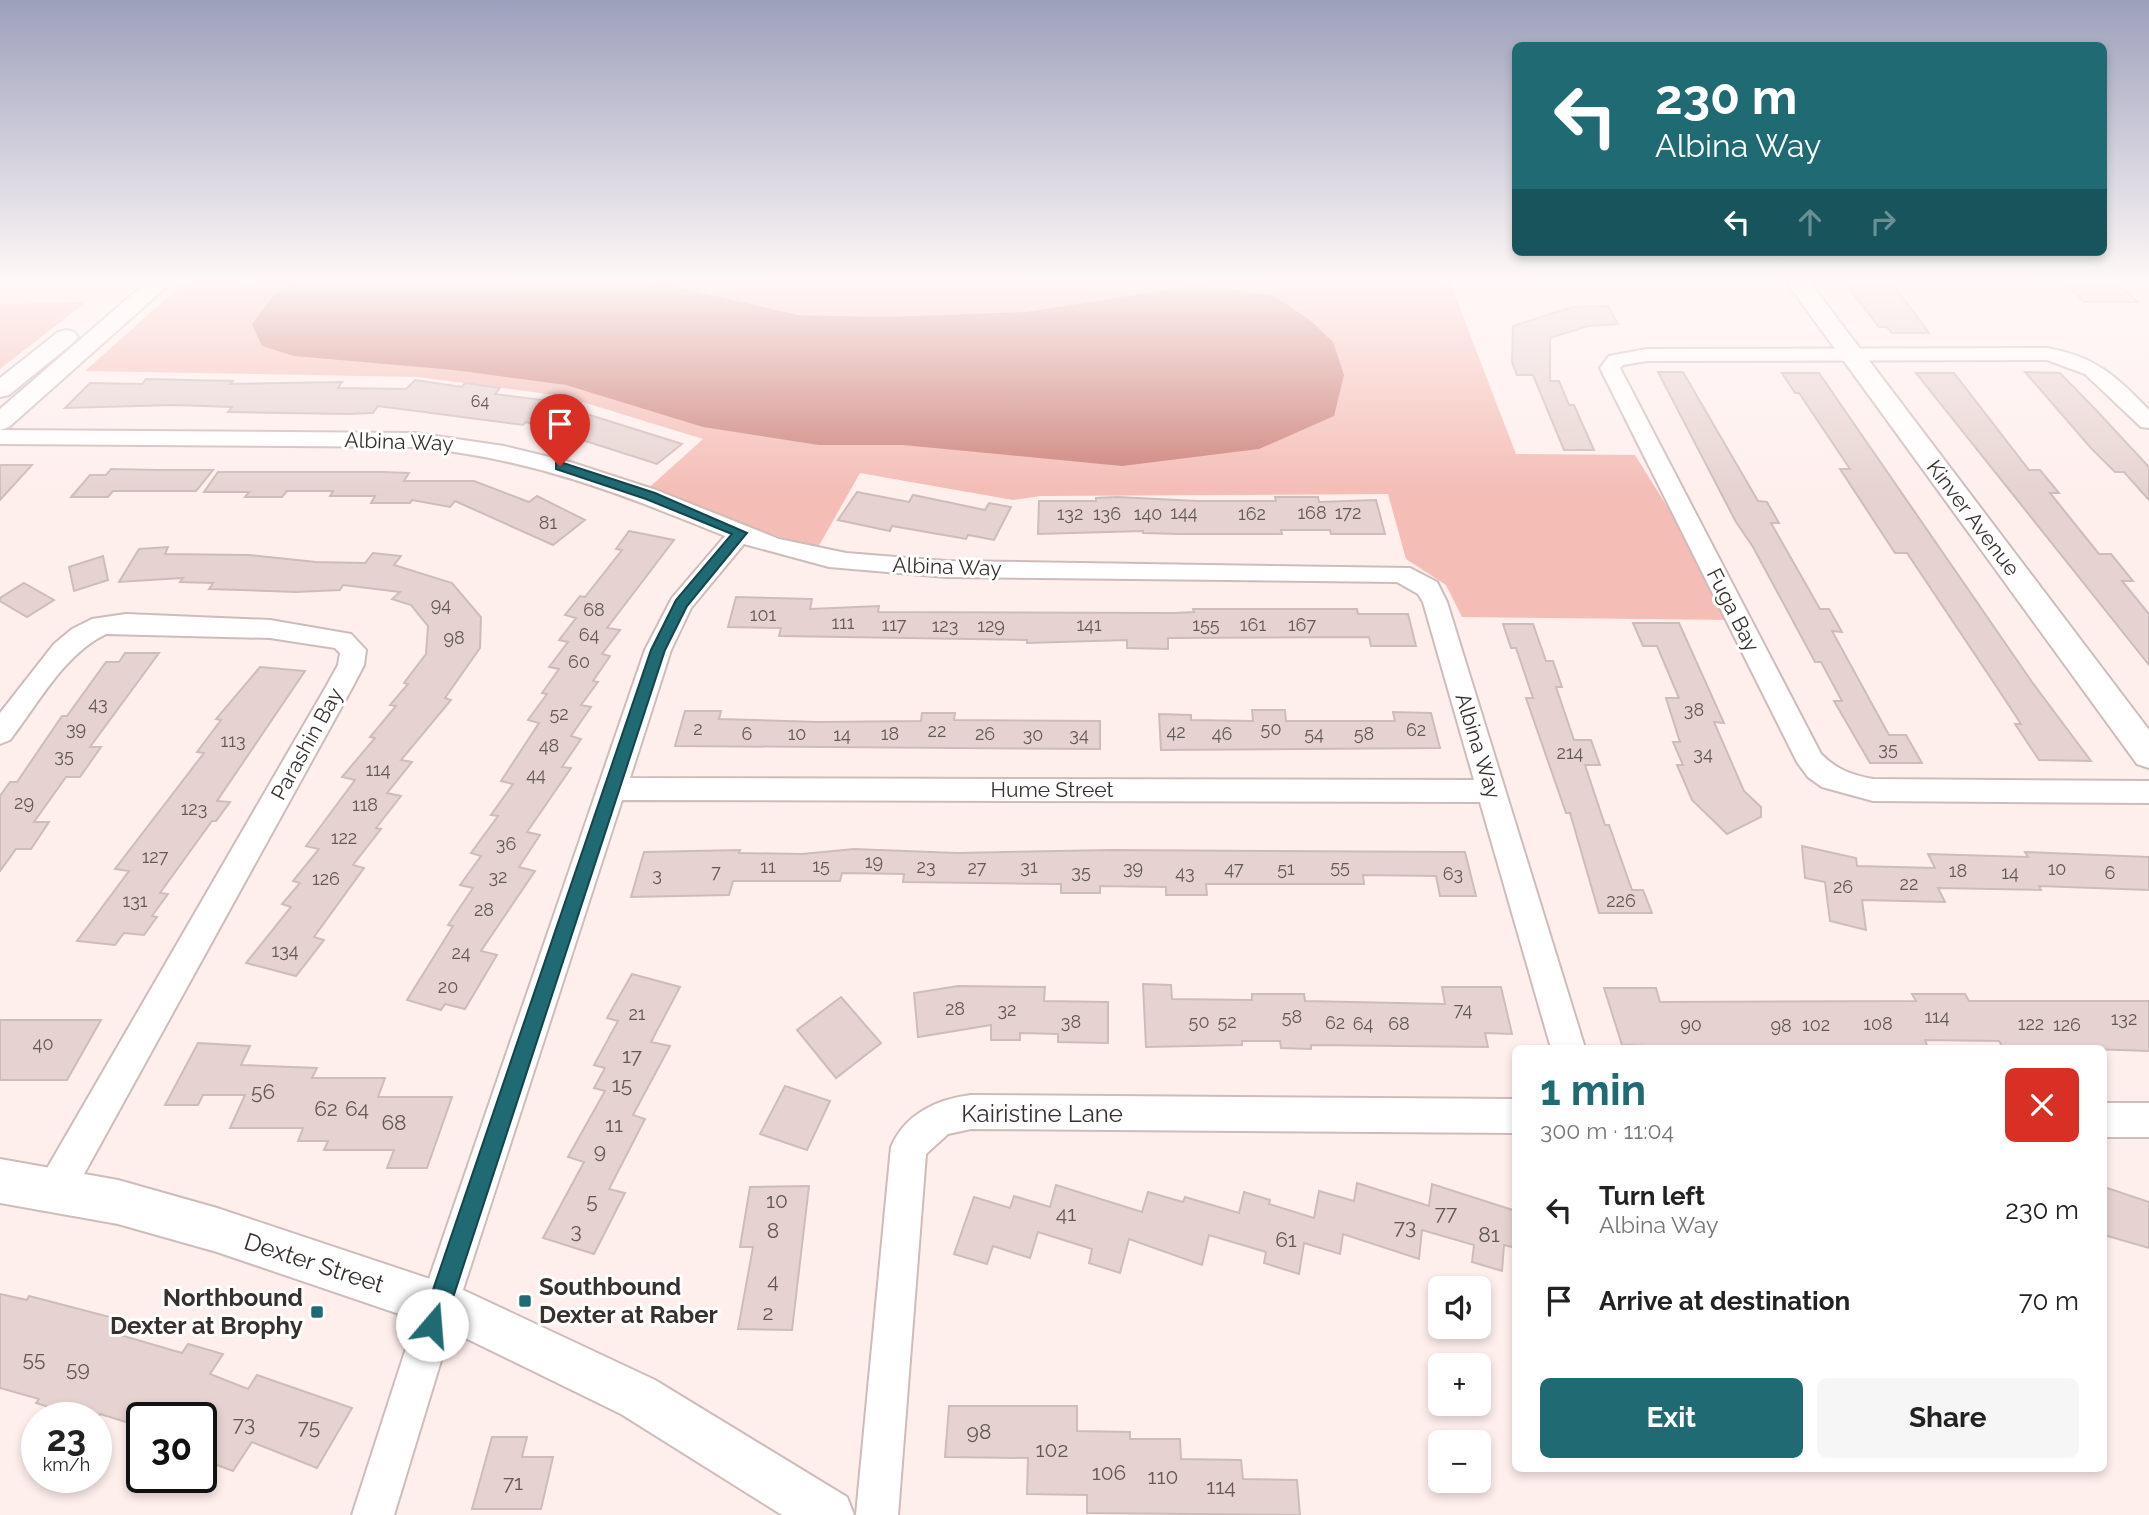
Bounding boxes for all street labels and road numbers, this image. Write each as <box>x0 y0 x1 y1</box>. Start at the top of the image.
street label: Albina Way <box>344 427 454 456</box>
street label: Kinver Avenue <box>1922 455 2025 581</box>
street label: Albina Way <box>892 552 1002 581</box>
street label: Fuga Bay <box>1702 564 1765 656</box>
street label: Parashin Bay <box>266 683 348 804</box>
street label: Albina Way <box>1451 690 1506 802</box>
street label: Hume Street <box>990 777 1114 802</box>
street label: Kairistine Lane <box>961 1099 1123 1128</box>
street label: Dexter Street <box>241 1226 388 1299</box>

